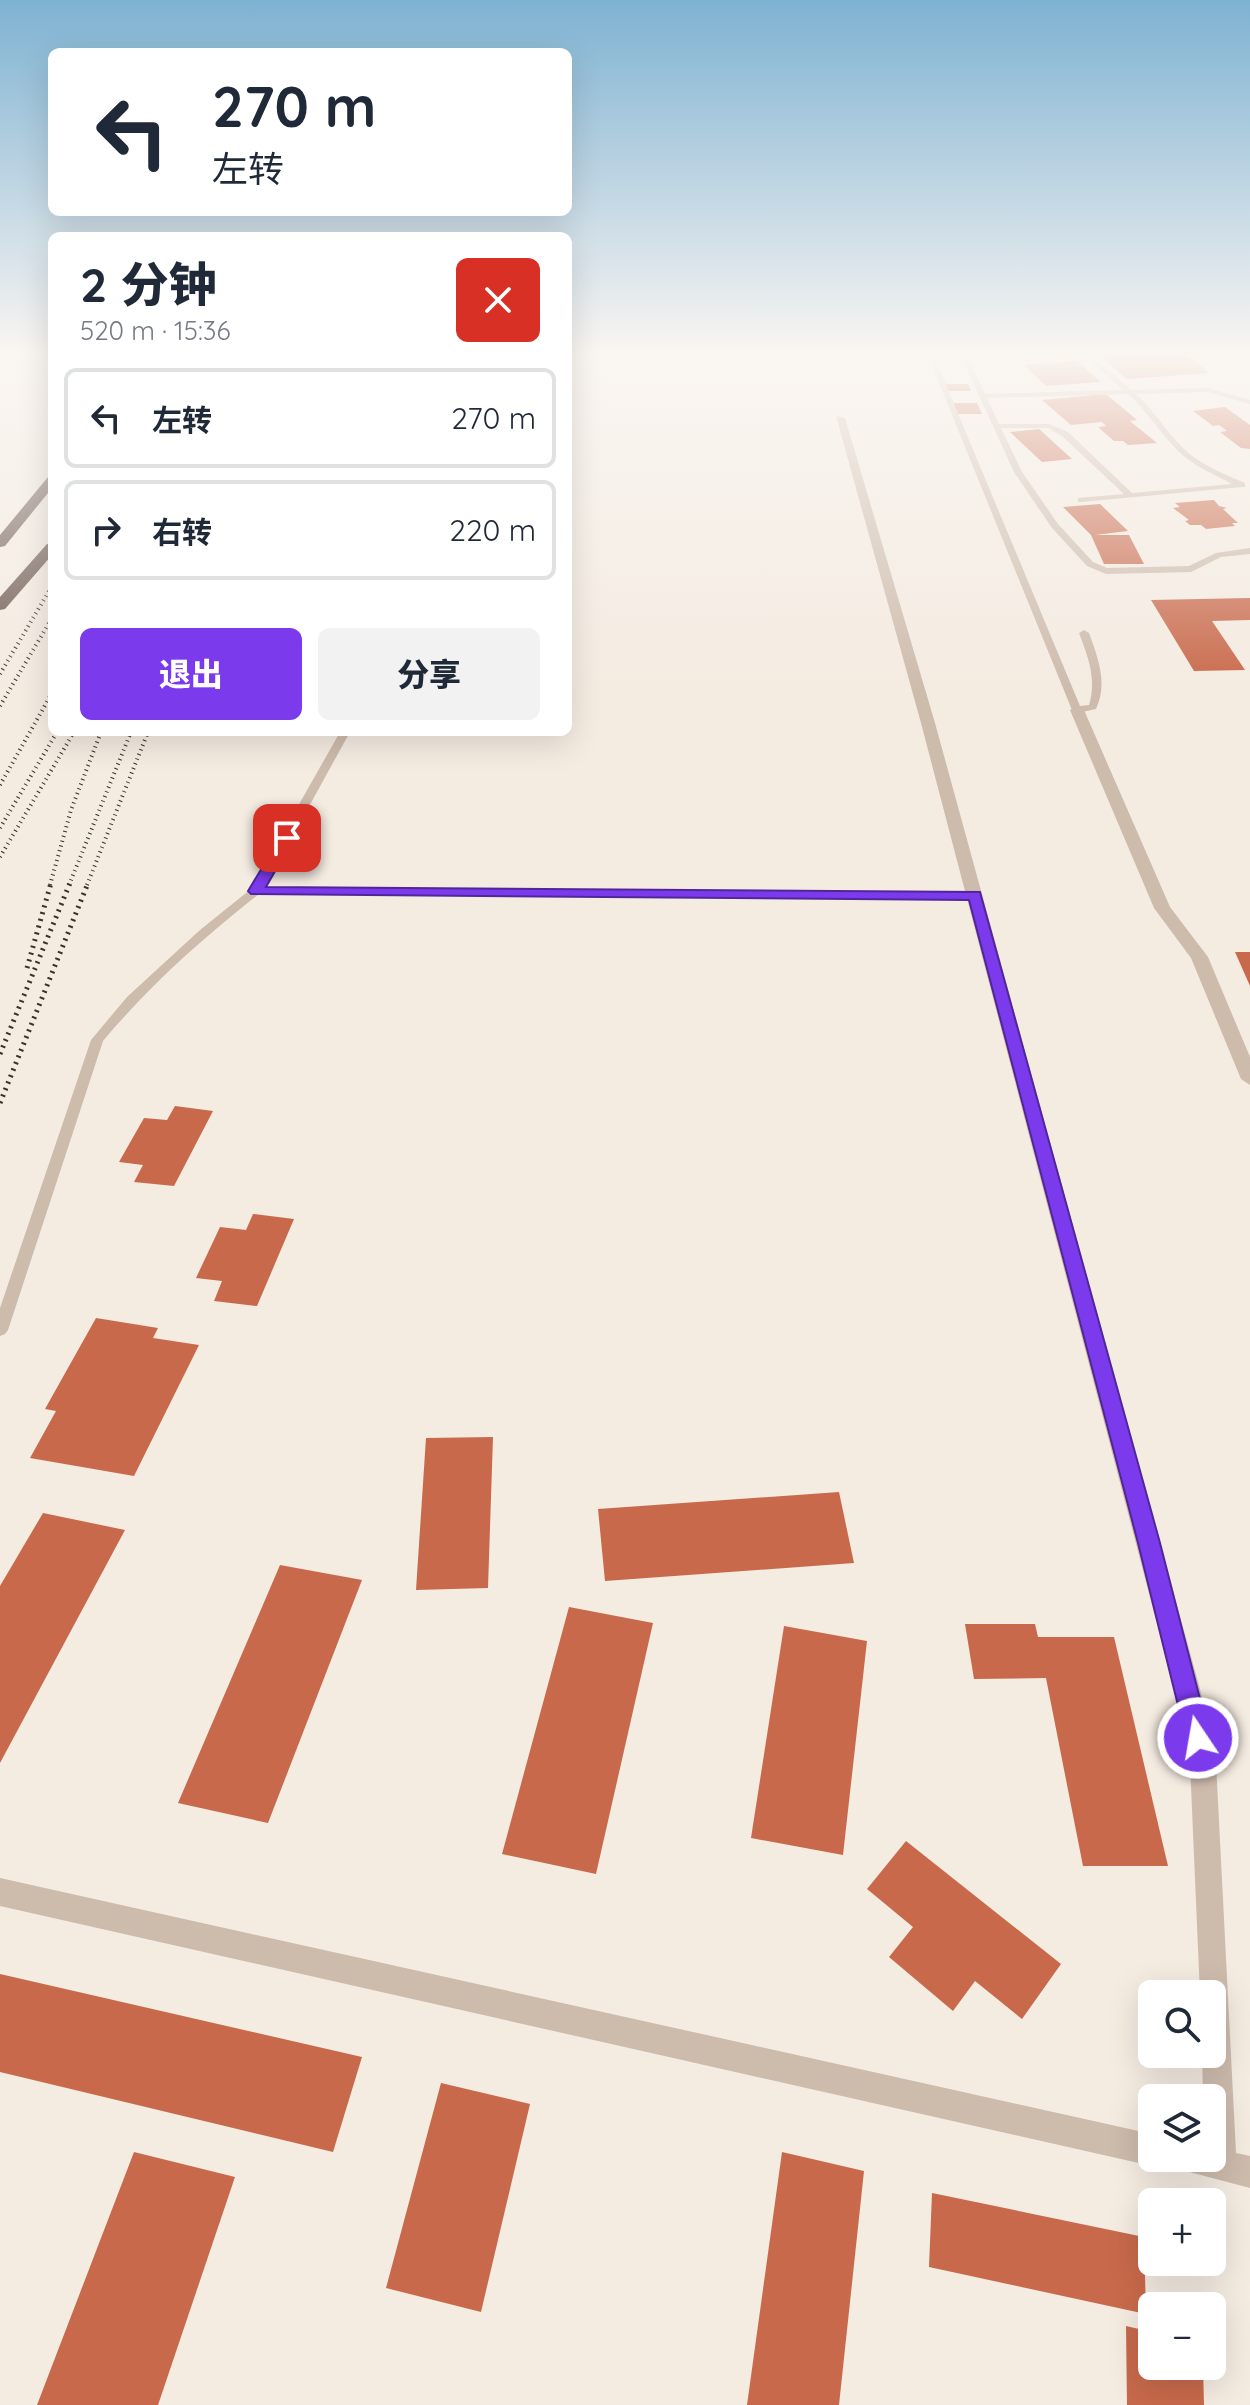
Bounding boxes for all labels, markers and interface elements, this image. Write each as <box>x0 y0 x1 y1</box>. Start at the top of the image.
text: 270 m <box>212 71 376 141</box>
icon: left <box>80 80 184 184</box>
text: 左转 <box>212 146 284 191</box>
text: 2 分钟 <box>80 254 217 314</box>
button: close <box>456 258 540 342</box>
text: 520 m · 15:36 <box>80 314 230 347</box>
icon: left <box>84 396 128 440</box>
text: 270 m <box>451 399 536 437</box>
text: 左转 <box>152 401 212 439</box>
icon: right <box>84 508 128 552</box>
text: 220 m <box>449 511 536 549</box>
text: 右转 <box>152 513 212 551</box>
button: 退出 <box>80 628 302 720</box>
button: 分享 <box>318 628 540 720</box>
pin <box>253 804 321 872</box>
icon: arrive <box>265 816 309 860</box>
position arrow <box>1156 1696 1240 1780</box>
map controls <box>1138 1980 1226 2380</box>
button: search <box>1138 1980 1226 2068</box>
button: layers <box>1138 2084 1226 2172</box>
button: + <box>1138 2188 1226 2276</box>
button: − <box>1138 2292 1226 2380</box>

